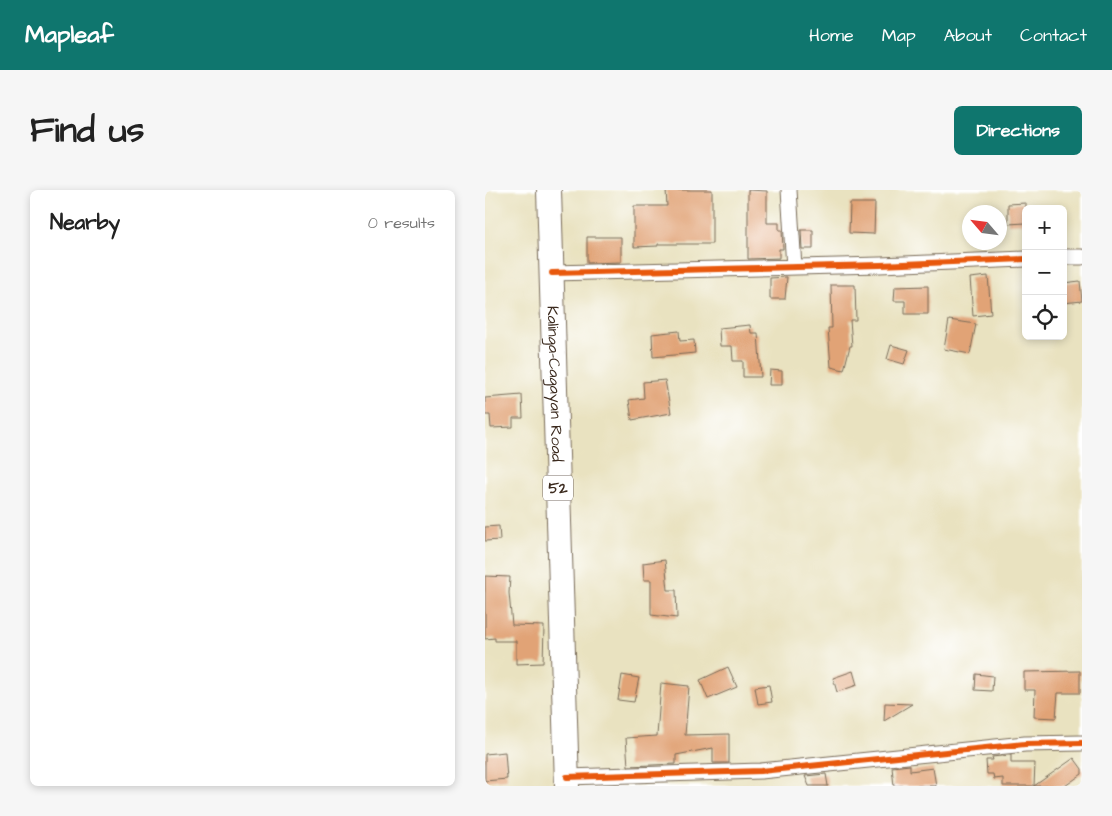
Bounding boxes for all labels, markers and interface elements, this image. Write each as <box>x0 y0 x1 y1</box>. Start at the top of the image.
text: Mapleaf <box>25 18 114 52</box>
text: Home <box>809 23 854 48</box>
text: Map <box>882 23 916 48</box>
text: About <box>944 23 992 48</box>
text: Contact <box>1020 23 1087 48</box>
text: Find us <box>30 106 144 155</box>
button: Directions <box>954 106 1082 155</box>
north arrow <box>962 205 1007 250</box>
map controls <box>1022 205 1067 340</box>
button: + <box>1022 205 1067 250</box>
text: Nearby <box>50 208 120 237</box>
text: 0 results <box>368 212 435 234</box>
button: − <box>1022 250 1067 295</box>
button: locate <box>1022 295 1067 340</box>
street label: Kalinga-Cagayan Road <box>541 306 568 462</box>
road number: 52 <box>543 476 573 500</box>

